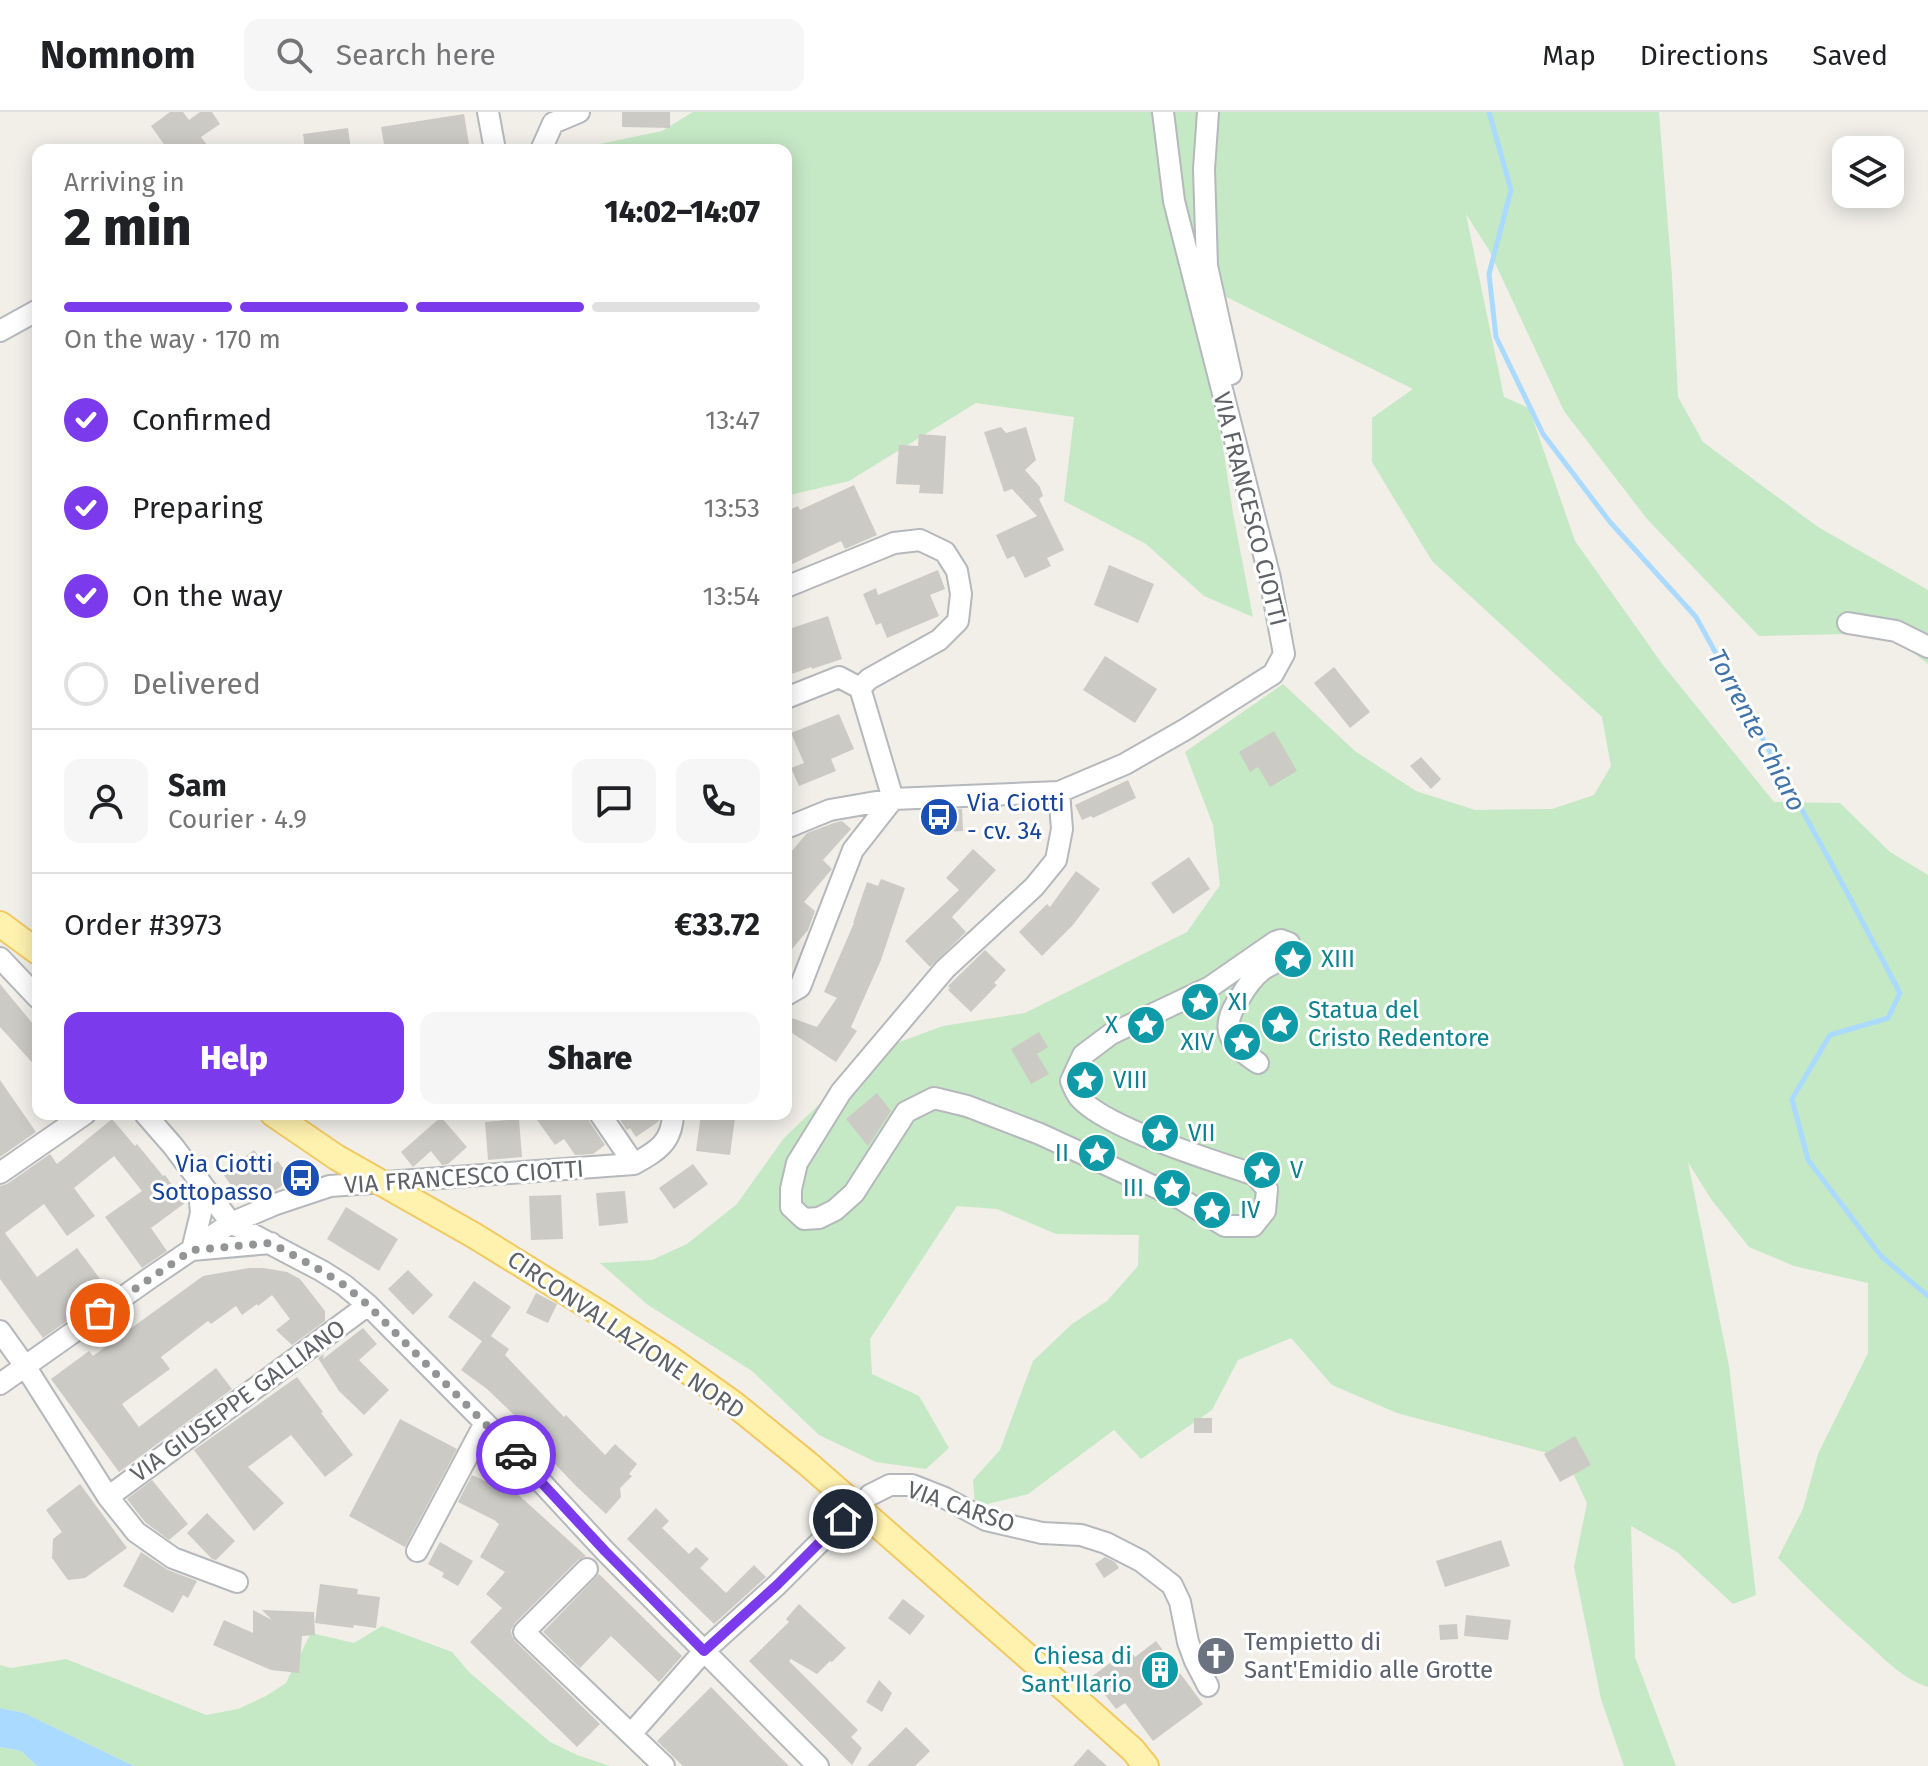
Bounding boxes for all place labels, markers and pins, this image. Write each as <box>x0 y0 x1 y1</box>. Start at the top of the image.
place label: Via Ciotti - cv. 34 <box>967 789 1065 845</box>
bus stop icon: Via Ciotti - cv. 34 <box>918 796 960 838</box>
place icon: XIII <box>1272 938 1314 980</box>
place label: XIII <box>1321 945 1355 973</box>
place icon: XI <box>1179 981 1221 1023</box>
place label: XI <box>1228 988 1248 1016</box>
place label: Statua del Cristo Redentore <box>1308 996 1490 1052</box>
place icon: Statua del Cristo Redentore <box>1259 1003 1301 1045</box>
place icon: X <box>1125 1004 1167 1046</box>
place label: X <box>1105 1011 1118 1039</box>
place icon: XIV <box>1221 1021 1263 1063</box>
place label: XIV <box>1181 1028 1215 1056</box>
place icon: VIII <box>1064 1059 1106 1101</box>
place label: VIII <box>1113 1066 1148 1094</box>
place icon: VII <box>1139 1112 1181 1154</box>
place label: VII <box>1188 1119 1216 1147</box>
place icon: II <box>1076 1132 1118 1174</box>
place label: II <box>1055 1139 1069 1167</box>
place icon: V <box>1241 1149 1283 1191</box>
place label: Via Ciotti Sottopasso <box>152 1150 273 1206</box>
place label: V <box>1290 1156 1304 1184</box>
bus stop icon: Via Ciotti Sottopasso <box>280 1157 322 1199</box>
place icon: III <box>1151 1167 1193 1209</box>
place label: III <box>1123 1174 1144 1202</box>
place icon: IV <box>1191 1189 1233 1231</box>
place label: IV <box>1240 1196 1261 1224</box>
pin <box>66 1279 134 1347</box>
pin <box>809 1485 877 1553</box>
place label: Tempietto di Sant'Emidio alle Grotte <box>1244 1628 1493 1684</box>
church icon: Tempietto di Sant'Emidio alle Grotte <box>1195 1635 1237 1677</box>
place label: Chiesa di Sant'Ilario <box>1021 1642 1132 1698</box>
building icon: Chiesa di Sant'Ilario <box>1139 1649 1181 1691</box>

